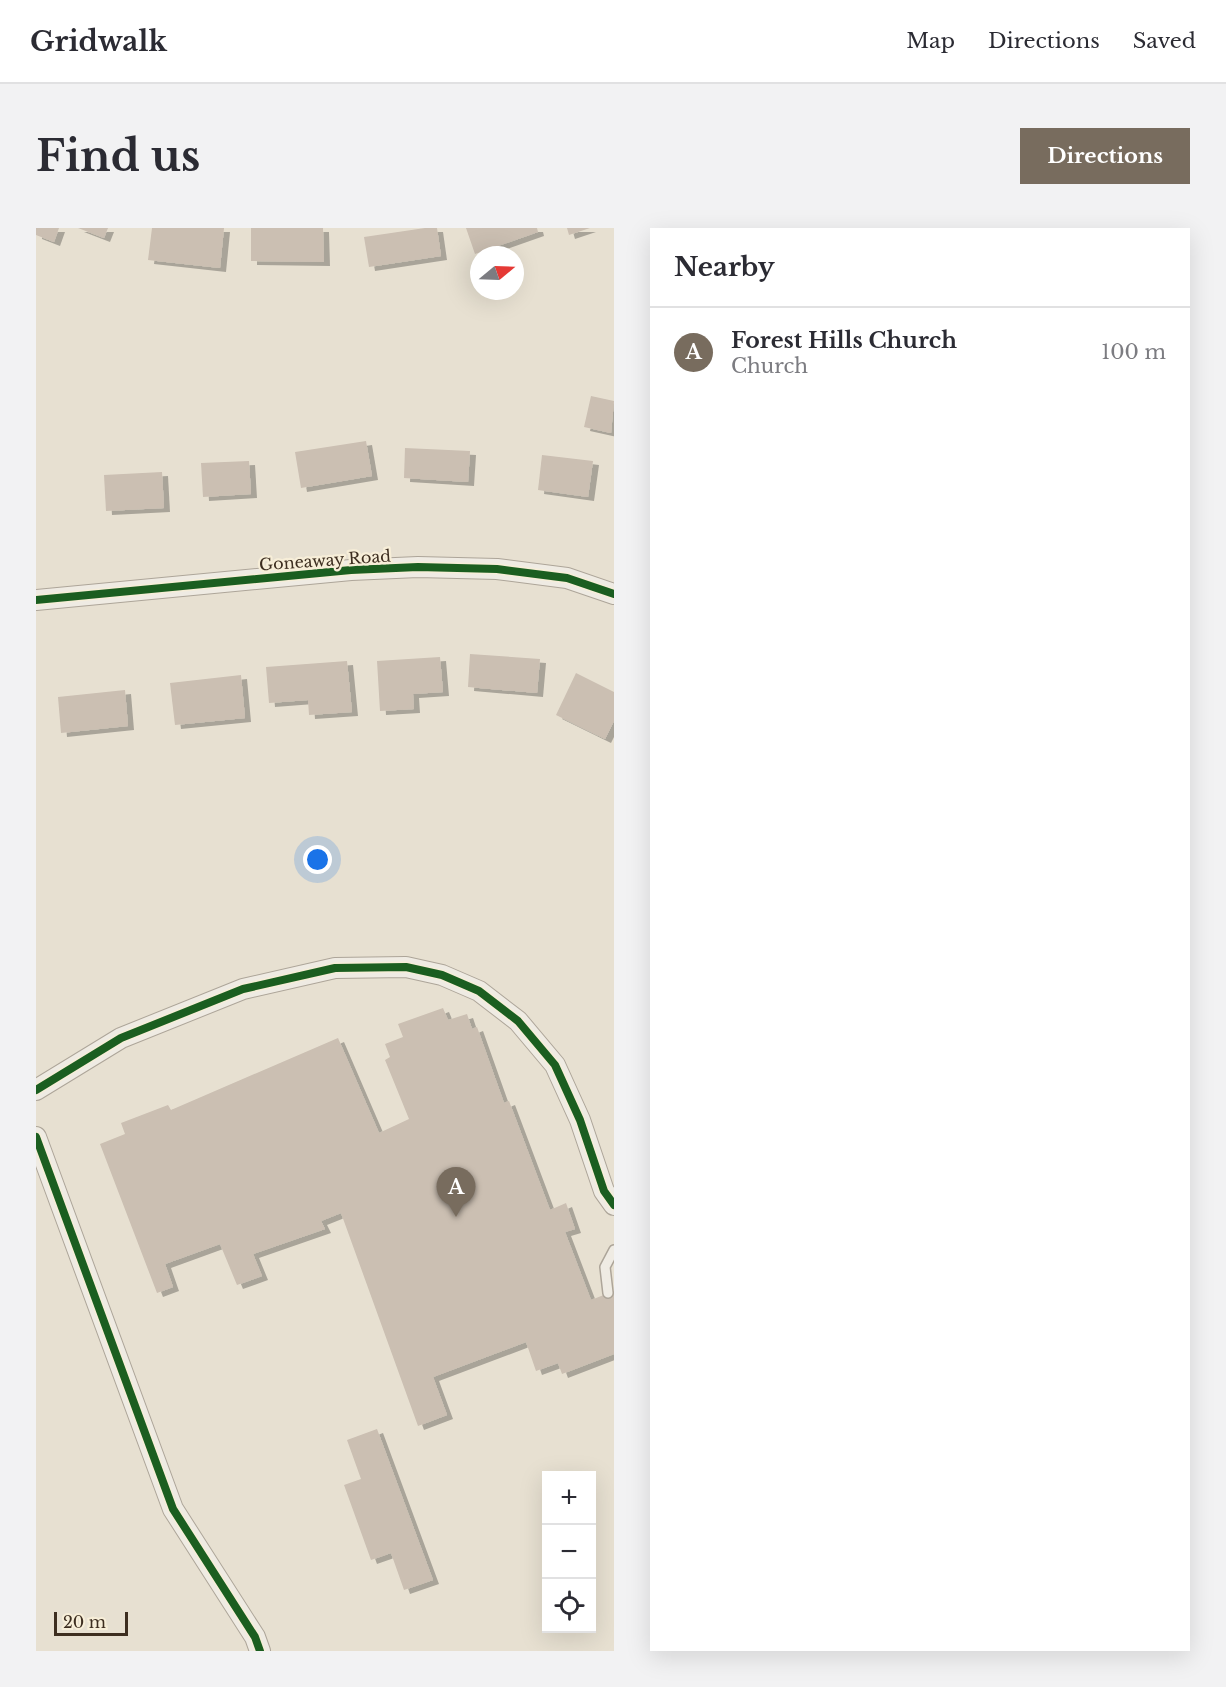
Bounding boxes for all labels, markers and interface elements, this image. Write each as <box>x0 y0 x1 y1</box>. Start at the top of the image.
text: Gridwalk <box>30 24 167 59</box>
text: Map <box>906 28 955 54</box>
text: Directions <box>988 28 1100 54</box>
text: Saved <box>1133 28 1196 54</box>
button: Directions <box>1020 128 1190 184</box>
text: Find us <box>36 130 200 182</box>
north arrow <box>470 246 524 300</box>
text: Nearby <box>674 251 775 283</box>
text: Forest Hills Church <box>731 327 957 354</box>
text: A <box>685 340 702 364</box>
text: 100 m <box>1101 340 1166 364</box>
text: Church <box>731 354 808 378</box>
street label: Goneaway Road <box>258 545 392 575</box>
your location <box>303 845 332 874</box>
pin: A <box>436 1168 476 1217</box>
map controls <box>542 1471 596 1633</box>
button: + <box>542 1471 596 1525</box>
button: − <box>542 1525 596 1579</box>
button: locate <box>542 1579 596 1633</box>
scale bar <box>54 1609 128 1636</box>
text: 20 m <box>63 1612 106 1632</box>

